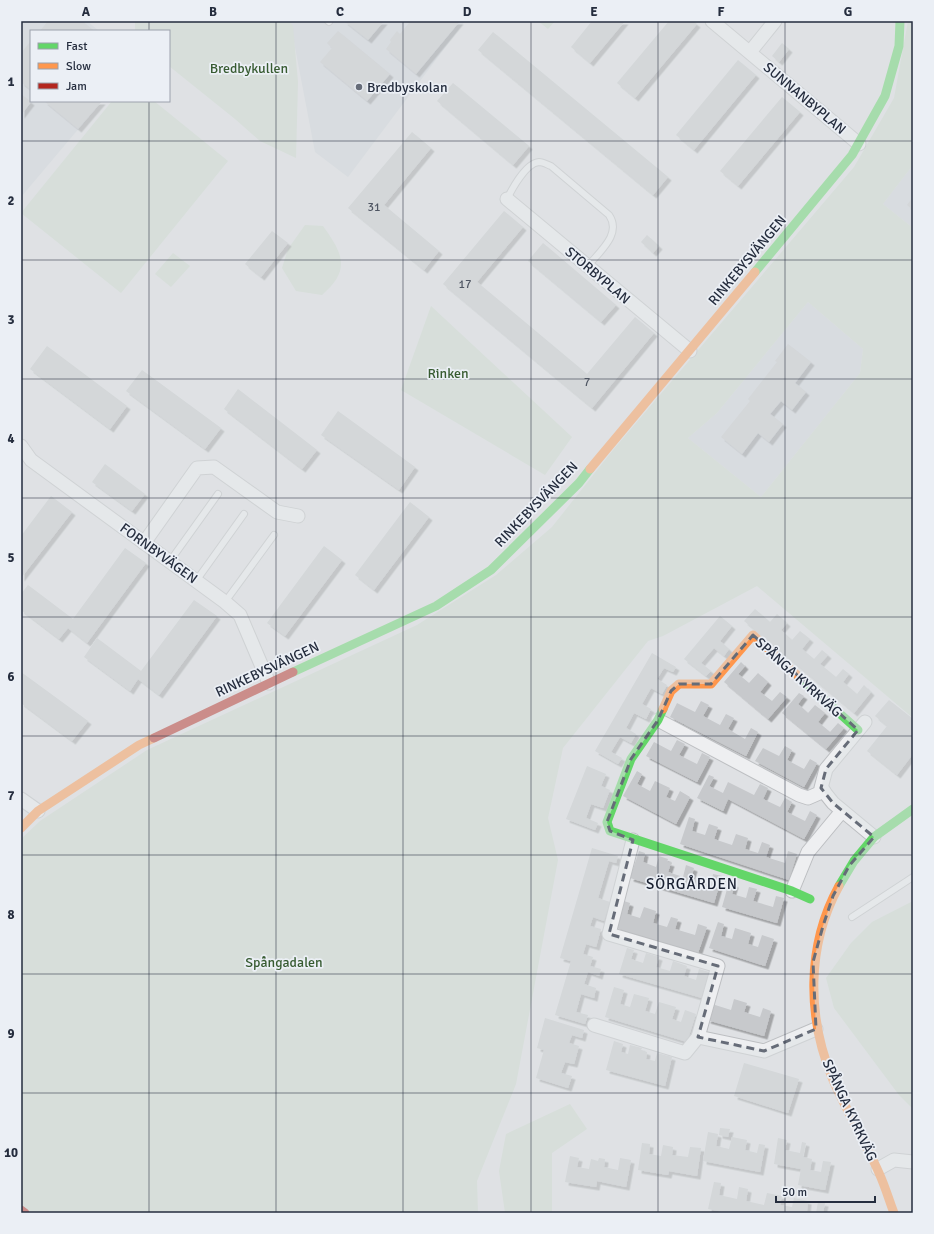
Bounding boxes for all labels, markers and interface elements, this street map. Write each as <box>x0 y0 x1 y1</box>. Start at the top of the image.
text: A <box>82 4 91 20</box>
text: B <box>209 4 217 20</box>
text: C <box>336 4 344 20</box>
text: D <box>463 4 472 20</box>
text: E <box>590 4 598 20</box>
text: F <box>718 4 725 20</box>
text: G <box>844 4 852 20</box>
legend <box>30 30 170 102</box>
text: Fast <box>66 39 87 54</box>
text: Slow <box>66 59 91 74</box>
street label: SUNNANBYPLAN <box>760 59 849 138</box>
park label: Bredbykullen <box>210 60 288 77</box>
text: 1 <box>7 74 15 90</box>
text: Jam <box>66 79 87 94</box>
place label: Bredbyskolan <box>367 79 448 96</box>
marker: Bredbyskolan <box>354 82 364 92</box>
text: 2 <box>7 193 15 209</box>
house number: 31 <box>368 200 380 215</box>
street label: RINKEBYSVÄNGEN <box>705 212 790 309</box>
street label: STORBYPLAN <box>562 243 634 308</box>
house number: 17 <box>459 277 471 292</box>
text: 3 <box>7 312 15 328</box>
park label: Rinken <box>427 365 469 382</box>
house number: 7 <box>584 375 590 390</box>
text: 4 <box>7 431 15 447</box>
street label: RINKEBYSVÄNGEN <box>491 458 582 551</box>
street label: FORNBYVÄGEN <box>117 520 201 587</box>
text: 5 <box>7 550 15 566</box>
street label: SPÅNGA KYRKVÄG <box>752 634 845 721</box>
street label: RINKEBYSVÄNGEN <box>213 638 322 701</box>
text: 6 <box>7 669 15 685</box>
text: 7 <box>7 788 15 804</box>
district label: SÖRGÅRDEN <box>646 875 738 893</box>
text: 8 <box>7 907 15 923</box>
park label: Spångadalen <box>245 954 323 971</box>
text: 9 <box>7 1026 15 1042</box>
street label: SPÅNGA KYRKVÄG <box>819 1057 881 1164</box>
text: 10 <box>4 1145 18 1161</box>
scale bar <box>776 1178 875 1204</box>
text: 50 m <box>782 1185 807 1200</box>

